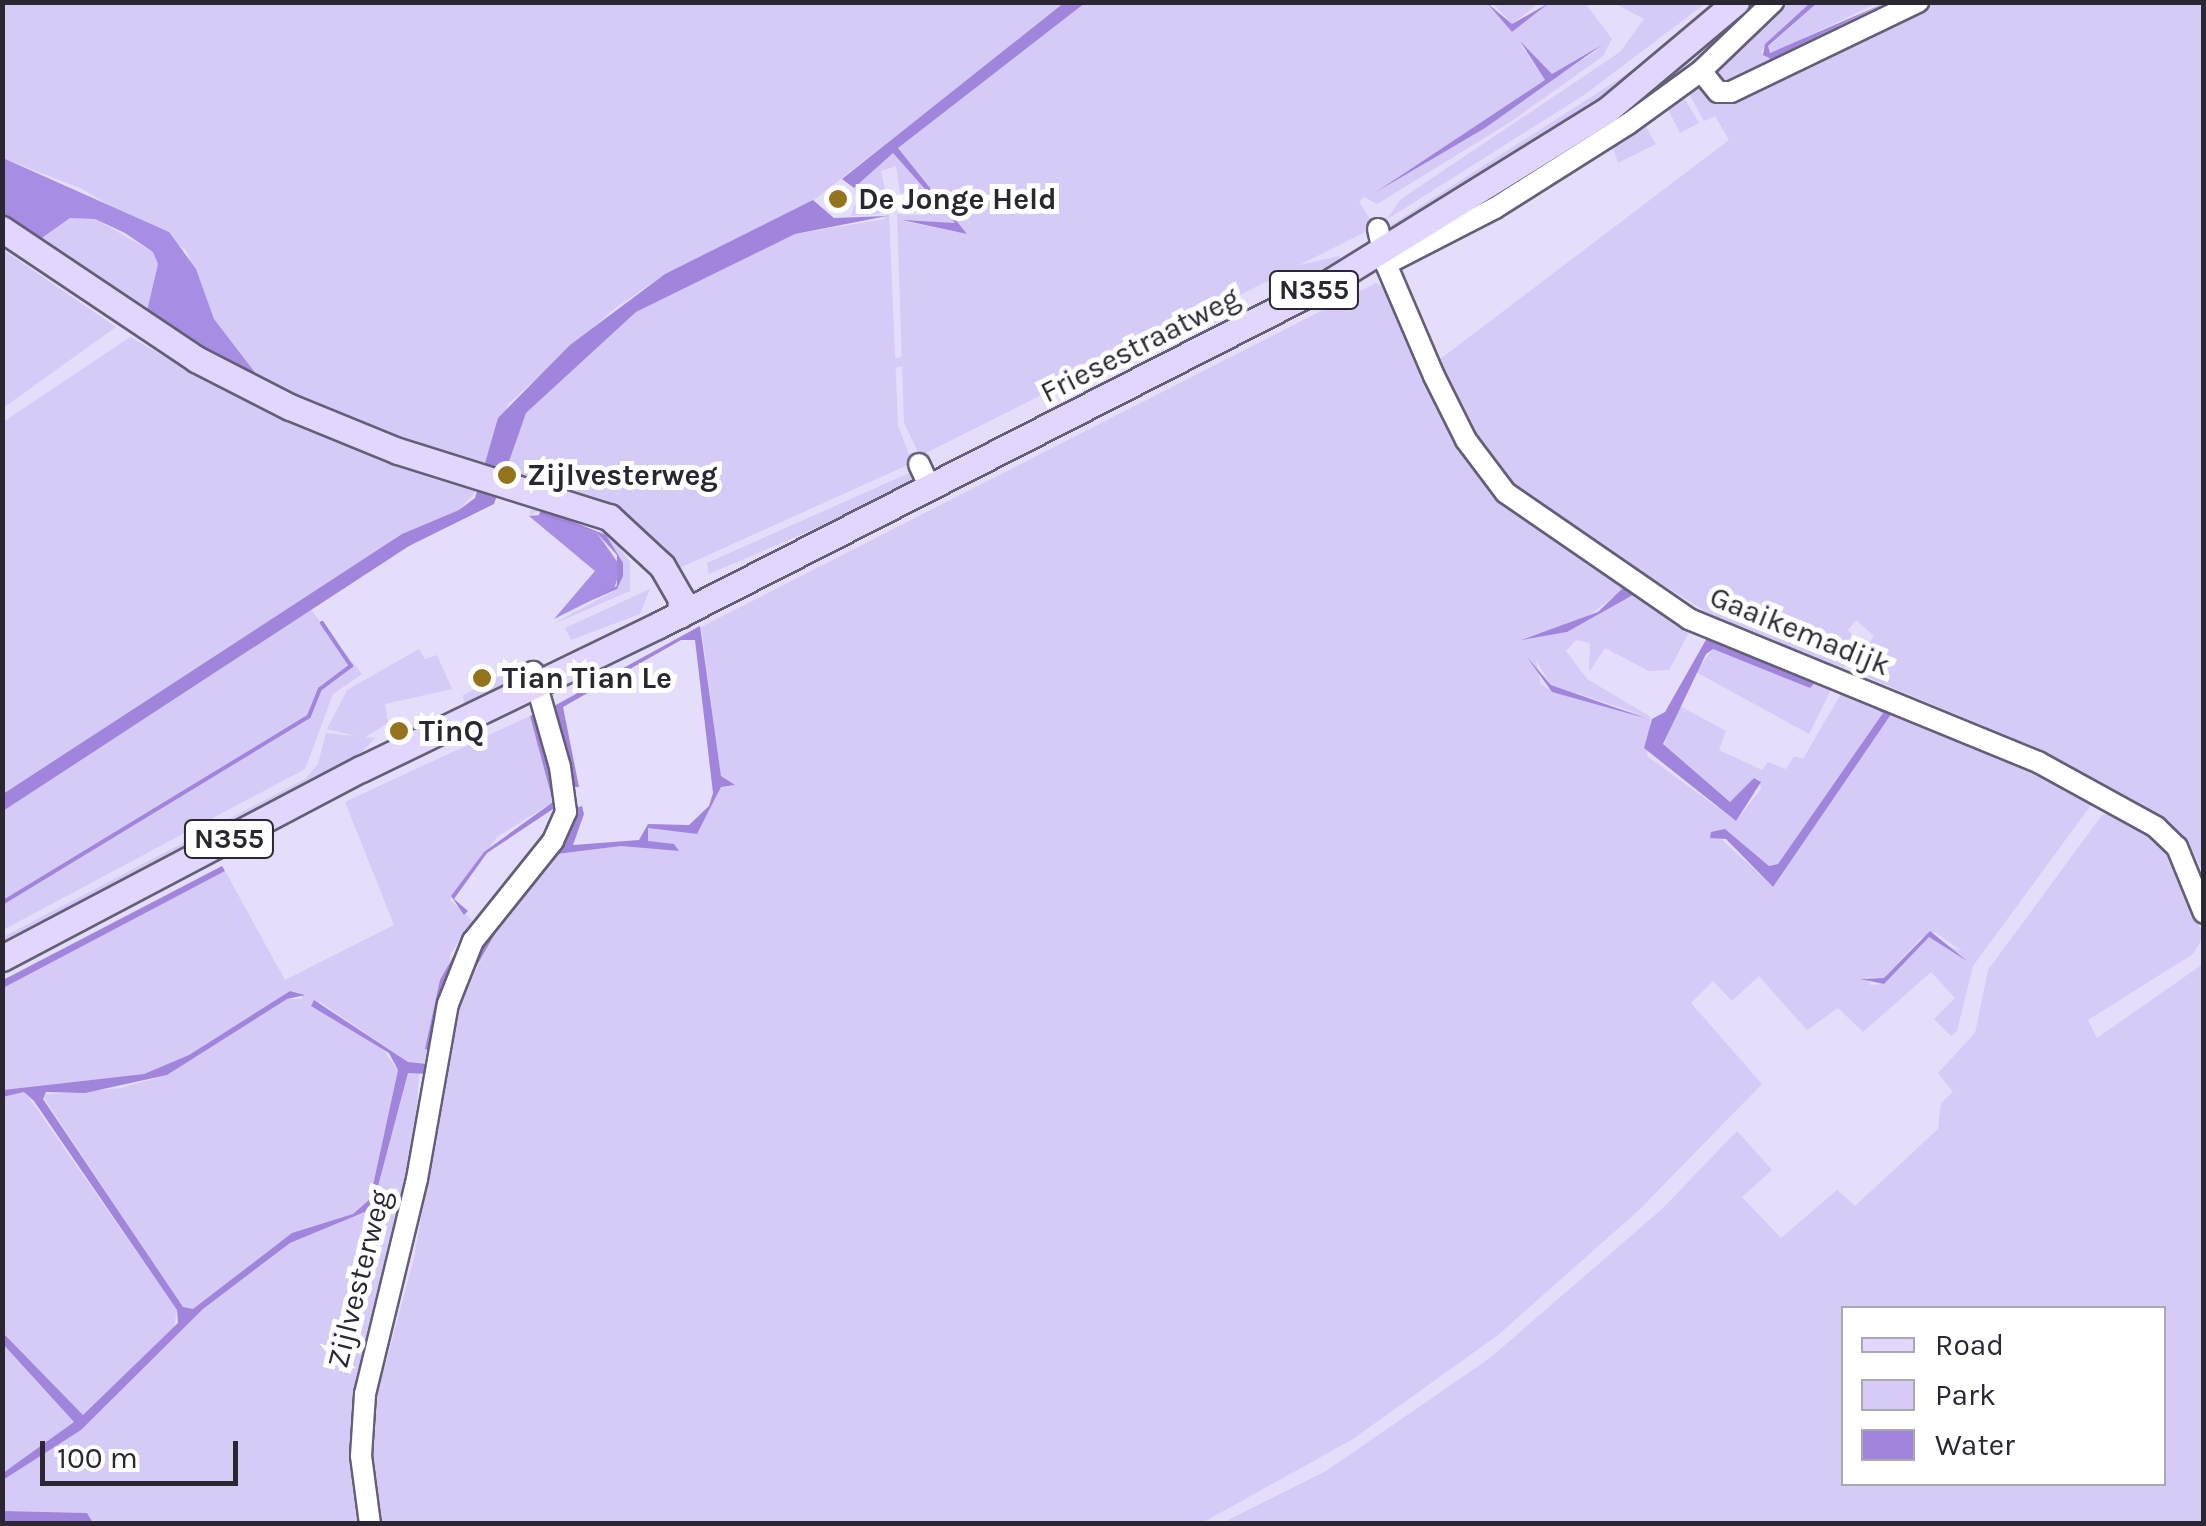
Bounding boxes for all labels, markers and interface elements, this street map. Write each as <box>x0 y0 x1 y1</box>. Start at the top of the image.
place label: De Jonge Held <box>858 181 1057 217</box>
marker: De Jonge Held <box>827 188 849 210</box>
road number: N355 <box>1266 267 1362 313</box>
street label: Friesestraatweg <box>1035 279 1245 411</box>
place label: Zijlvesterweg <box>527 457 718 493</box>
marker: Zijlvesterweg <box>496 464 518 486</box>
street label: Gaaikemadijk <box>1705 578 1895 684</box>
place label: Tian Tian Le <box>502 660 672 696</box>
marker: Tian Tian Le <box>471 667 493 689</box>
place label: TinQ <box>419 713 484 749</box>
marker: TinQ <box>388 720 410 742</box>
road number: N355 <box>182 816 276 862</box>
street label: Zijlvesterweg <box>319 1186 399 1372</box>
legend <box>1841 1306 2166 1486</box>
text: Road <box>1935 1327 2004 1363</box>
text: Park <box>1935 1377 1996 1413</box>
scale bar <box>45 1421 242 1483</box>
text: Water <box>1935 1427 2015 1463</box>
text: 100 m <box>57 1440 138 1476</box>

